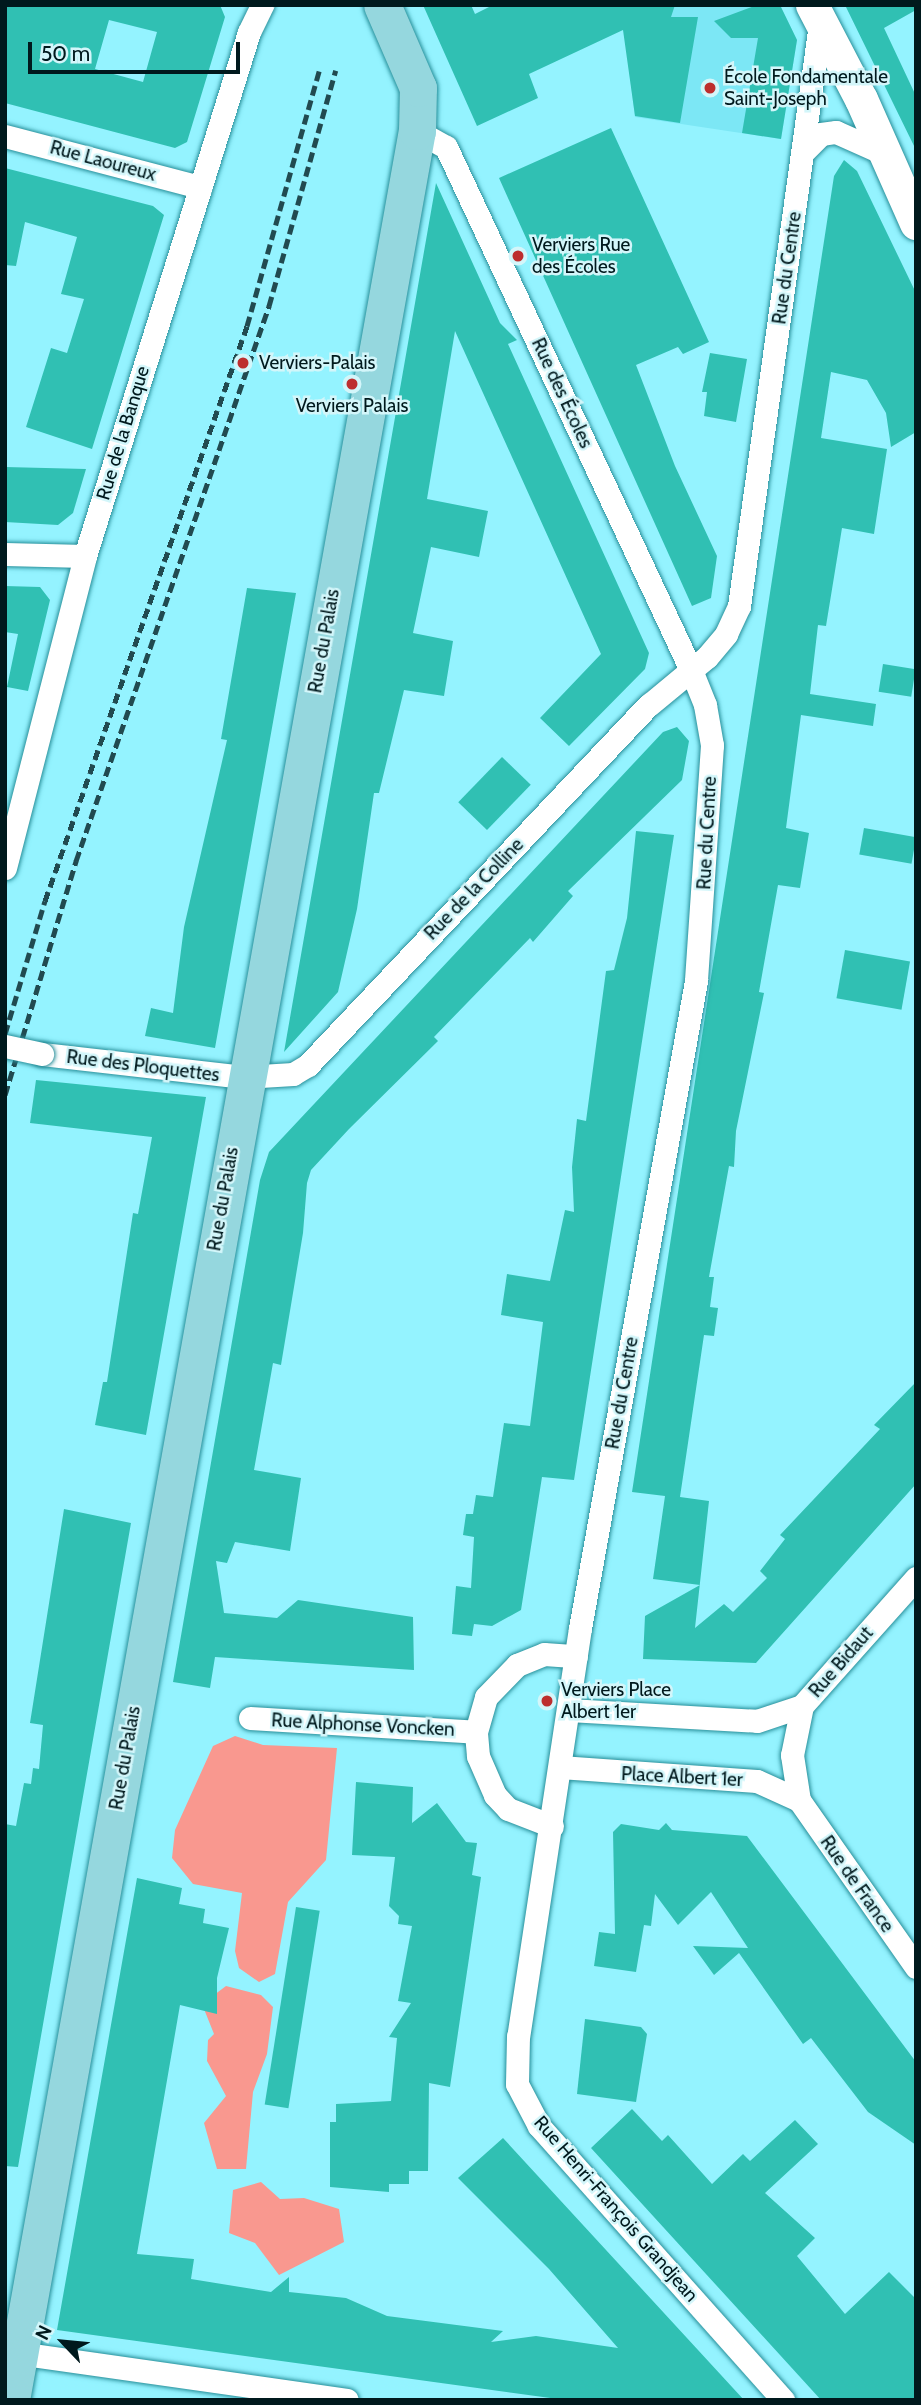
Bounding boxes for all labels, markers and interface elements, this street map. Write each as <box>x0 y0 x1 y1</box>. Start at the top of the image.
scale bar <box>32 28 243 72</box>
text: 50 m <box>41 41 90 66</box>
place label: École Fondamentale Saint-Joseph <box>724 66 888 110</box>
marker: École Fondamentale Saint-Joseph <box>702 80 718 96</box>
street label: Rue Laoureux <box>48 136 158 186</box>
street label: Rue du Centre <box>768 210 806 326</box>
place label: Verviers Rue des Écoles <box>532 234 630 278</box>
marker: Verviers Rue des Écoles <box>510 248 526 264</box>
street label: Rue des Écoles <box>527 334 597 452</box>
place label: Verviers-Palais <box>259 352 375 374</box>
marker: Verviers-Palais <box>233 353 253 373</box>
street label: Rue de la Banque <box>92 363 154 503</box>
marker: Verviers Palais <box>344 376 360 392</box>
place label: Verviers Palais <box>296 395 408 417</box>
street label: Rue du Palais <box>304 587 344 695</box>
street label: Rue du Centre <box>693 776 721 890</box>
street label: Rue de la Colline <box>420 833 528 945</box>
street label: Rue des Ploquettes <box>65 1045 221 1087</box>
street label: Rue du Palais <box>203 1145 243 1253</box>
street label: Rue du Centre <box>601 1335 643 1451</box>
street label: Rue Bidaut <box>804 1622 878 1702</box>
place label: Verviers Place Albert 1er <box>561 1679 671 1723</box>
marker: Verviers Place Albert 1er <box>539 1693 555 1709</box>
street label: Rue du Palais <box>105 1704 145 1812</box>
street label: Rue Alphonse Voncken <box>271 1709 455 1741</box>
street label: Place Albert 1er <box>621 1762 743 1792</box>
street label: Rue de France <box>815 1831 899 1937</box>
street label: Rue Henri-François Grandjean <box>529 2111 703 2307</box>
north arrow <box>28 2307 98 2377</box>
text: N <box>30 2321 57 2344</box>

